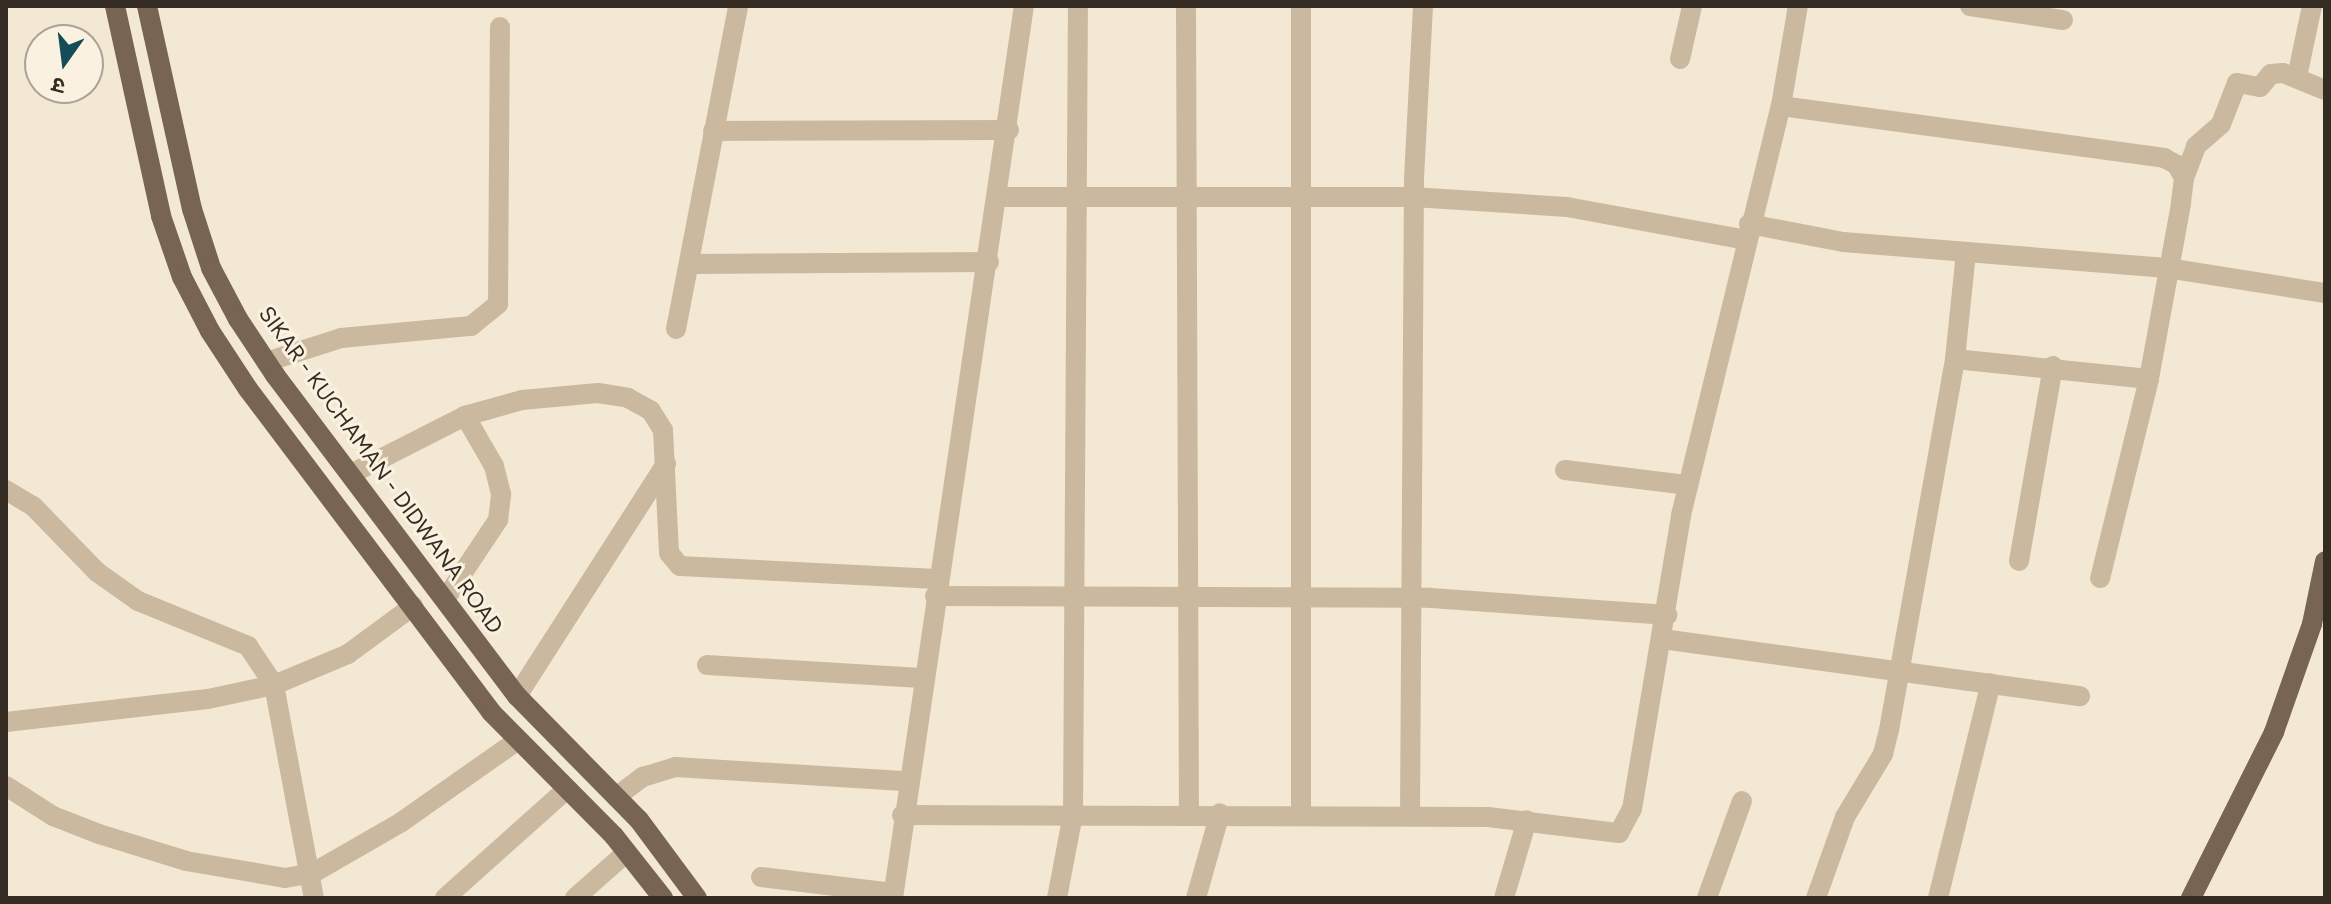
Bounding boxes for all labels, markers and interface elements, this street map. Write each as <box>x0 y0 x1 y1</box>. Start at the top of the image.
north arrow <box>24 24 104 104</box>
text: उ <box>49 71 68 100</box>
street label: SIKAR - KUCHAMAN - DIDWANA ROAD <box>253 301 509 639</box>

